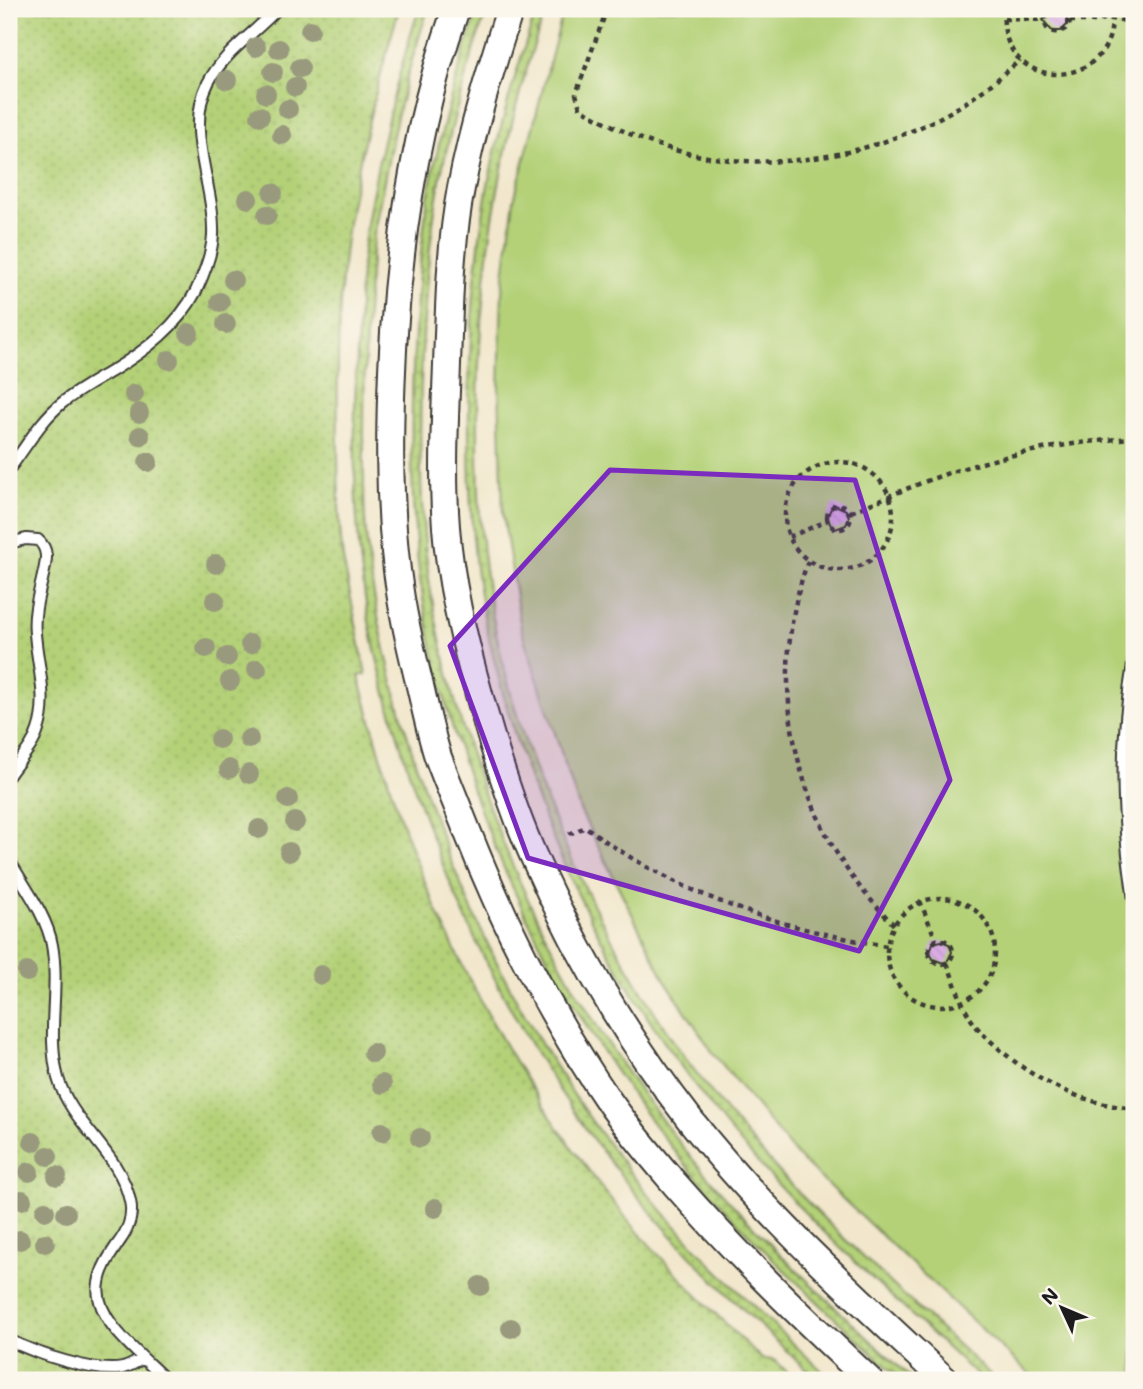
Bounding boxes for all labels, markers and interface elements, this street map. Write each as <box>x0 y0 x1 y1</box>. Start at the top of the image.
north arrow <box>1028 1274 1098 1344</box>
text: N <box>1035 1282 1063 1310</box>

